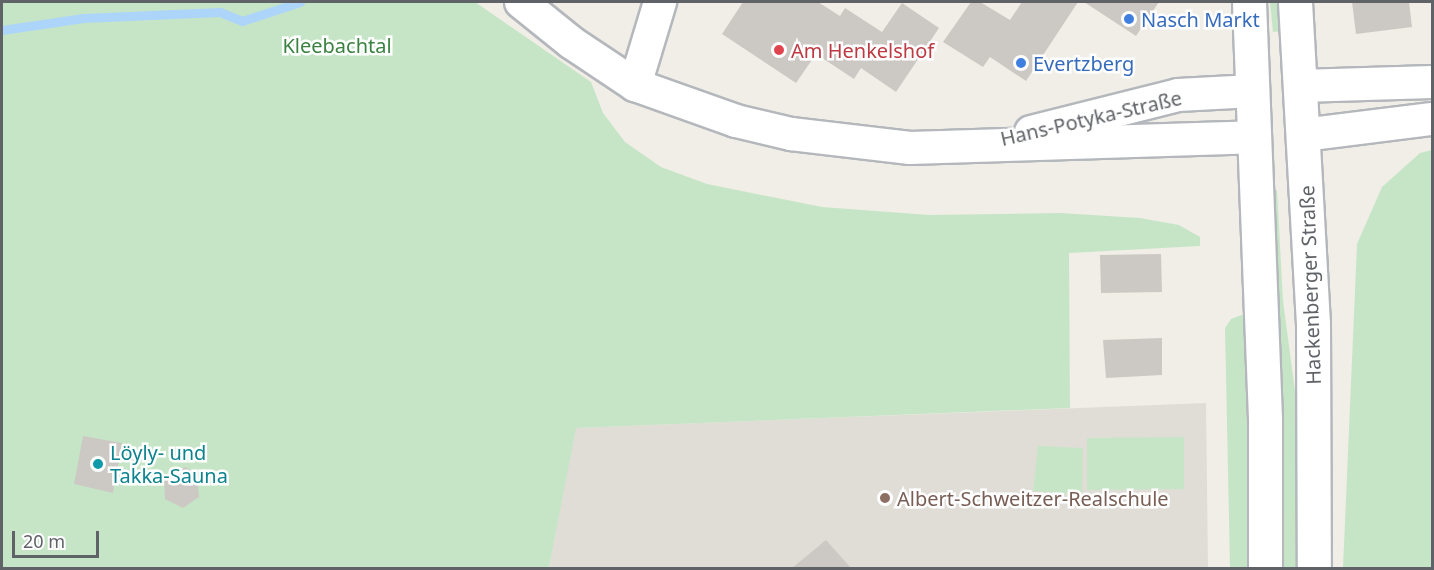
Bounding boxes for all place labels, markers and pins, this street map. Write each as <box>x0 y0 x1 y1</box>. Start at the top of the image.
place label: Nasch Markt <box>1141 7 1260 31</box>
marker: Nasch Markt <box>1122 12 1136 26</box>
place label: Am Henkelshof <box>791 38 934 62</box>
marker: Am Henkelshof <box>772 43 786 57</box>
place label: Evertzberg <box>1033 51 1134 75</box>
marker: Evertzberg <box>1014 56 1028 70</box>
place label: Löyly- und Takka-Sauna <box>110 440 228 487</box>
marker: Löyly- und Takka-Sauna <box>91 457 105 471</box>
place label: Albert-Schweitzer-Realschule <box>897 486 1169 510</box>
marker: Albert-Schweitzer-Realschule <box>878 491 892 505</box>

